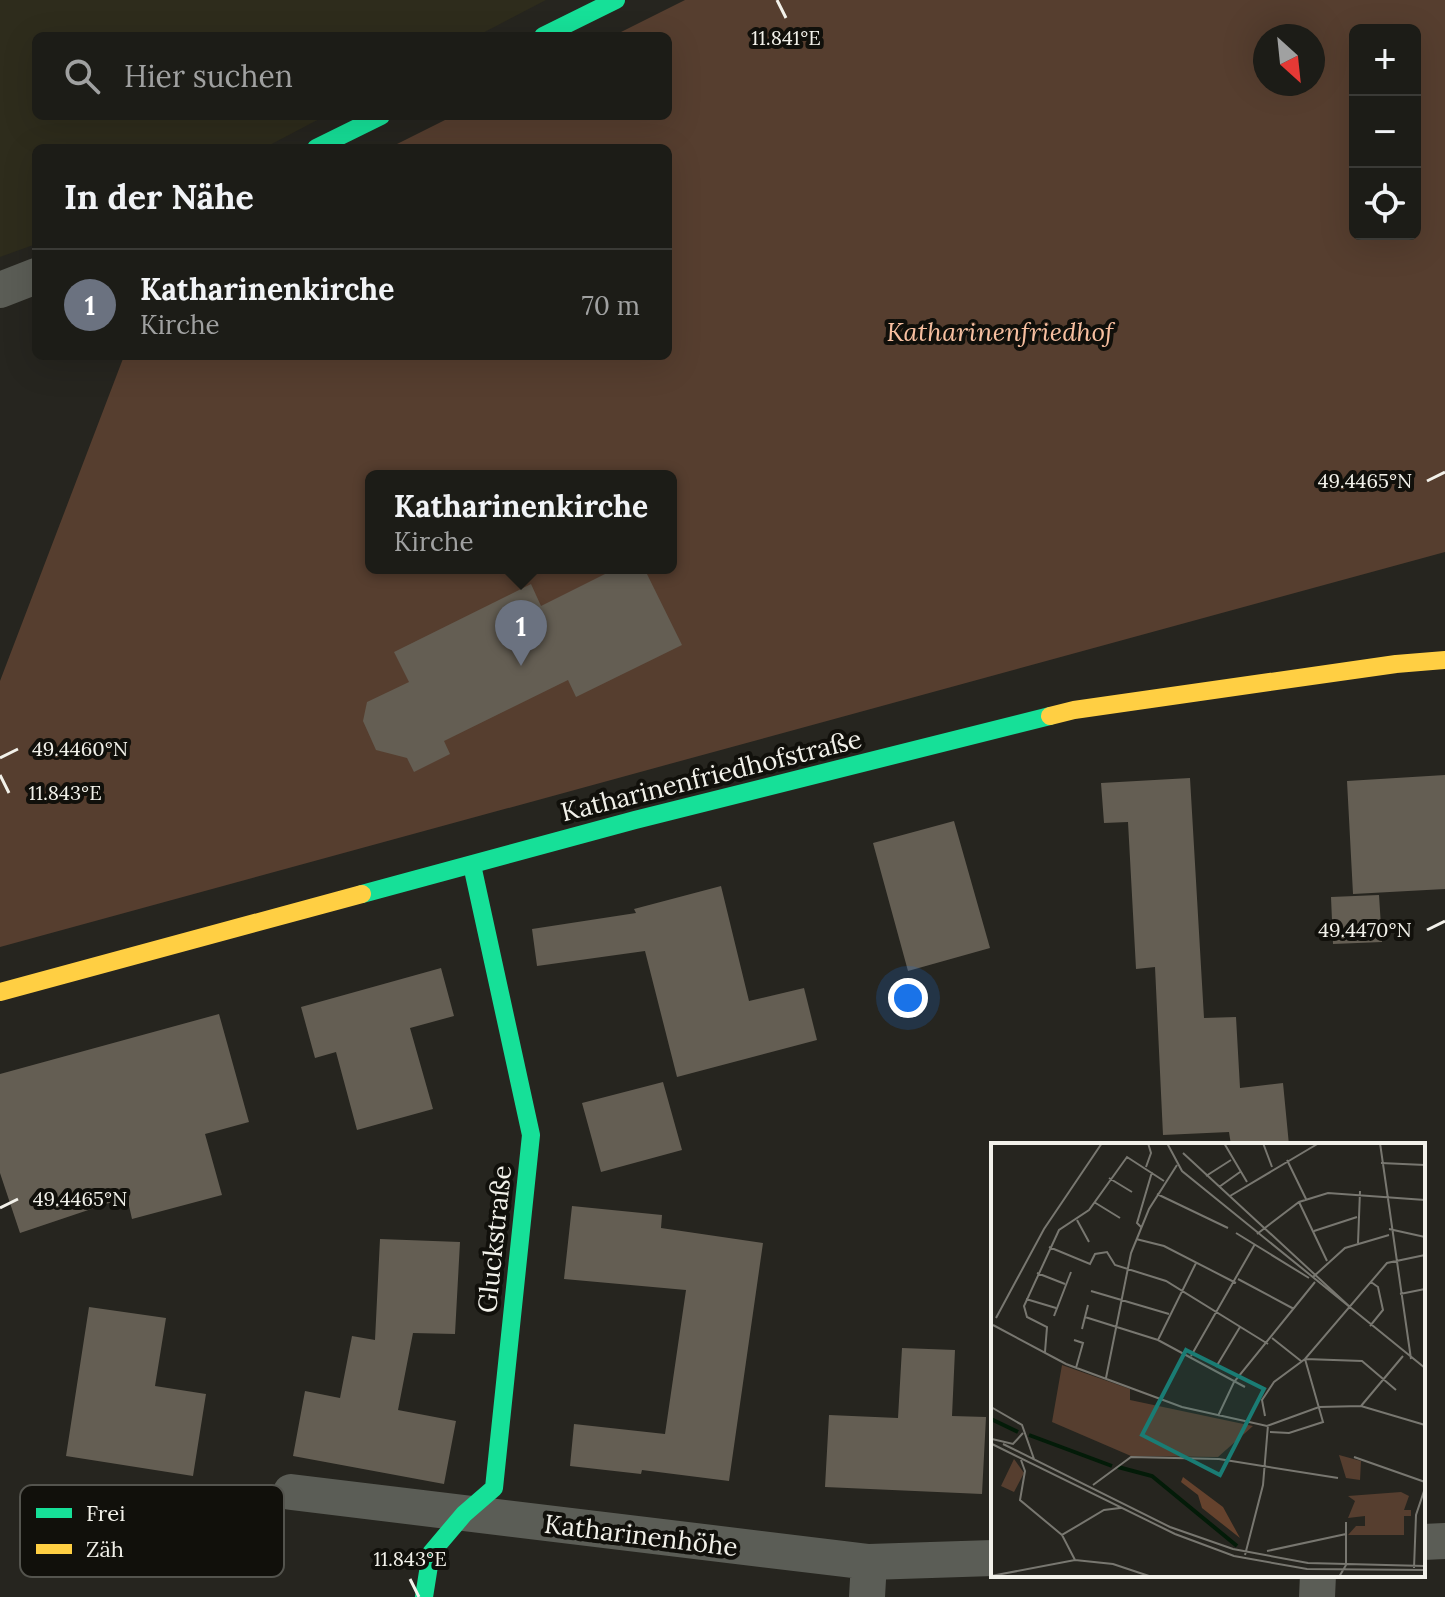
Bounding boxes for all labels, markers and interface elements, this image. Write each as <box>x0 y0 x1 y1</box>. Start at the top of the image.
north arrow <box>1253 24 1325 96</box>
map controls <box>1349 24 1421 240</box>
button: + <box>1349 24 1421 96</box>
text: 11.841°E <box>751 25 821 50</box>
search box <box>32 32 672 120</box>
icon: search <box>60 54 104 98</box>
text: Hier suchen <box>124 57 293 95</box>
button: − <box>1349 96 1421 168</box>
button: locate <box>1349 168 1421 240</box>
text: In der Nähe <box>64 175 254 218</box>
text: Katharinenkirche <box>140 270 394 308</box>
text: 1 <box>85 289 95 322</box>
text: 70 m <box>582 289 640 322</box>
text: Kirche <box>140 308 220 341</box>
park label: Katharinenfriedhof <box>886 315 1116 348</box>
text: 49.4465°N <box>1318 468 1412 493</box>
popup <box>365 470 677 574</box>
text: Katharinenkirche <box>394 487 648 525</box>
text: Kirche <box>394 525 474 558</box>
pin: 1 <box>495 600 547 666</box>
street label: Katharinenfriedhofstraße <box>557 722 865 828</box>
text: 49.4460°N <box>32 736 128 761</box>
text: 11.843°E <box>28 780 102 805</box>
text: 49.4470°N <box>1318 917 1412 942</box>
your location <box>888 978 928 1018</box>
inset map <box>991 1143 1425 1577</box>
street label: Gluckstraße <box>470 1163 518 1315</box>
text: 49.4465°N <box>33 1186 127 1211</box>
legend <box>20 1485 284 1577</box>
text: Frei <box>86 1499 125 1527</box>
street label: Katharinenhöhe <box>542 1507 740 1563</box>
text: Zäh <box>86 1535 124 1563</box>
text: 11.843°E <box>373 1546 447 1571</box>

